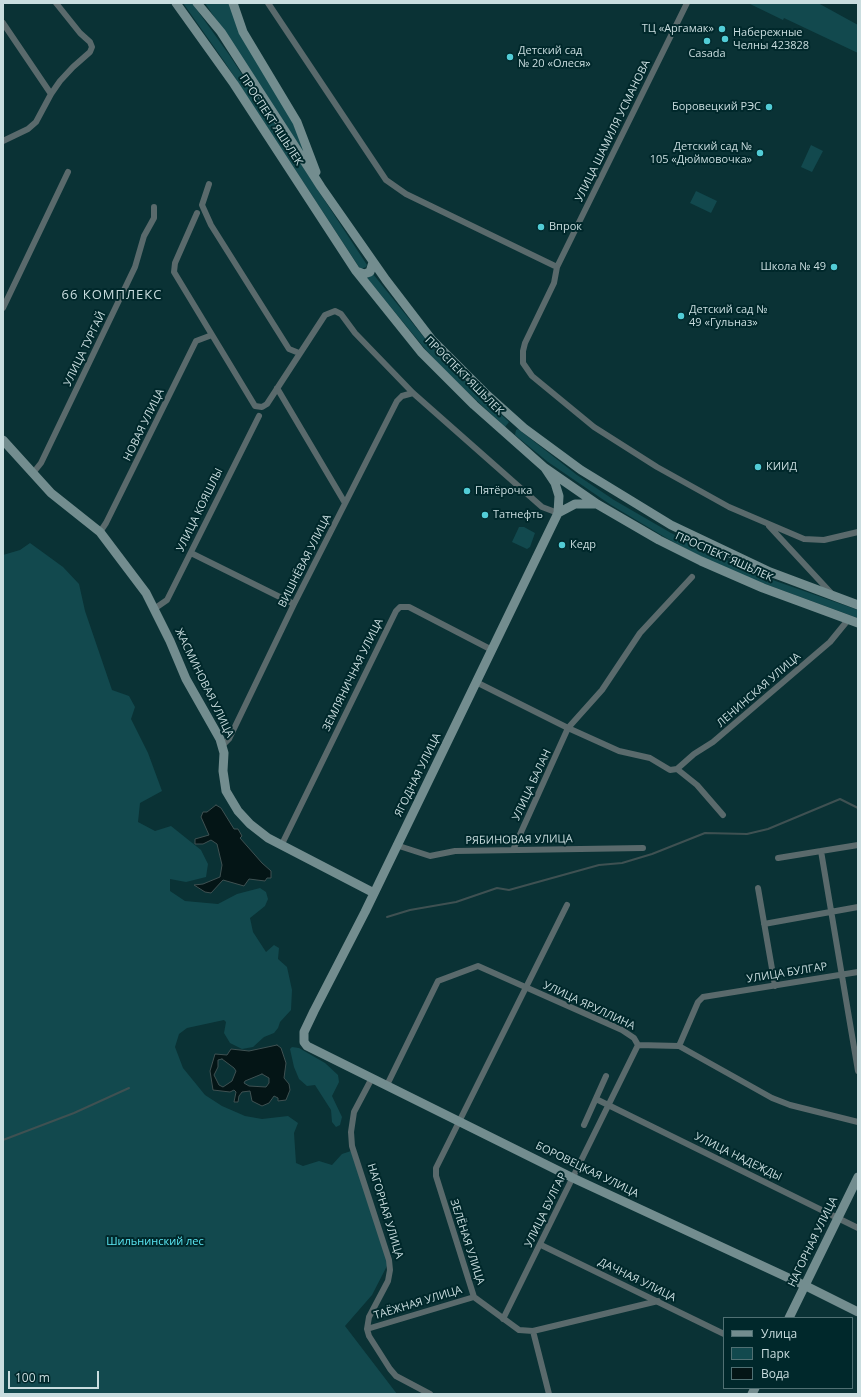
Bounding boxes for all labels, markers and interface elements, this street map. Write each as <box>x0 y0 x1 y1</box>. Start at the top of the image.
place label: ТЦ «Аргамак» <box>642 22 714 36</box>
marker: ТЦ «Аргамак» <box>717 24 727 34</box>
place label: Набережные Челны 423828 <box>733 26 809 52</box>
marker: Набережные Челны 423828 <box>720 34 730 44</box>
marker: Casada <box>702 36 712 46</box>
place label: Детский сад № 20 «Олеся» <box>518 44 591 70</box>
place label: Casada <box>688 47 726 61</box>
marker: Детский сад № 20 «Олеся» <box>505 52 515 62</box>
street label: УЛИЦА ШАМИЛЯ УСМАНОВА <box>573 58 653 204</box>
street label: ПРОСПЕКТ ЯШЬЛЕК <box>237 72 305 168</box>
place label: Боровецкий РЭС <box>672 100 761 114</box>
marker: Боровецкий РЭС <box>764 102 774 112</box>
place label: Детский сад № 105 «Дюймовочка» <box>650 140 752 166</box>
marker: Детский сад № 105 «Дюймовочка» <box>755 148 765 158</box>
place label: Впрок <box>549 220 582 234</box>
marker: Впрок <box>536 222 546 232</box>
place label: Школа № 49 <box>760 260 826 274</box>
marker: Школа № 49 <box>829 262 839 272</box>
district label: 66 КОМПЛЕКС <box>62 287 162 303</box>
place label: Детский сад № 49 «Гульназ» <box>689 303 767 329</box>
street label: УЛИЦА ТУРГАЙ <box>61 310 109 388</box>
marker: Детский сад № 49 «Гульназ» <box>676 311 686 321</box>
street label: ПРОСПЕКТ ЯШЬЛЕК <box>422 334 506 418</box>
street label: НОВАЯ УЛИЦА <box>121 387 167 463</box>
place label: КИИД <box>766 460 797 474</box>
marker: КИИД <box>753 462 763 472</box>
street label: УЛИЦА КОЯШЛЫ <box>174 466 226 554</box>
place label: Пятёрочка <box>475 484 532 498</box>
marker: Пятёрочка <box>462 486 472 496</box>
place label: Татнефть <box>493 508 543 522</box>
marker: Татнефть <box>480 510 490 520</box>
street label: ВИШНЁВАЯ УЛИЦА <box>276 512 334 610</box>
street label: ПРОСПЕКТ ЯШЬЛЕК <box>673 529 775 585</box>
place label: Кедр <box>570 538 596 552</box>
marker: Кедр <box>557 540 567 550</box>
street label: ЗЕМЛЯНИЧНАЯ УЛИЦА <box>320 616 386 734</box>
street label: ЖАСМИНОВАЯ УЛИЦА <box>172 626 236 740</box>
street label: ЛЕНИНСКАЯ УЛИЦА <box>714 650 804 730</box>
street label: ЯГОДНАЯ УЛИЦА <box>392 731 444 819</box>
street label: УЛИЦА БАЛАН <box>510 747 554 823</box>
street label: РЯБИНОВАЯ УЛИЦА <box>465 832 573 848</box>
street label: УЛИЦА БУЛГАР <box>746 960 828 986</box>
street label: УЛИЦА ЯРУЛЛИНА <box>541 979 637 1033</box>
street label: УЛИЦА НАДЕЖДЫ <box>692 1130 784 1184</box>
street label: БОРОВЕЦКАЯ УЛИЦА <box>533 1139 641 1201</box>
street label: НАГОРНАЯ УЛИЦА <box>364 1162 406 1260</box>
street label: УЛИЦА БУЛГАР <box>522 1171 570 1249</box>
street label: НАГОРНАЯ УЛИЦА <box>785 1195 841 1289</box>
street label: ЗЕЛЁНАЯ УЛИЦА <box>447 1198 487 1286</box>
park label: Шильнинский лес <box>106 1235 204 1249</box>
street label: ДАЧНАЯ УЛИЦА <box>596 1255 678 1305</box>
street label: ТАЁЖНАЯ УЛИЦА <box>372 1283 464 1323</box>
legend <box>723 1317 853 1389</box>
text: Улица <box>761 1325 797 1342</box>
text: Парк <box>761 1345 790 1362</box>
scale bar <box>10 1363 101 1389</box>
text: Вода <box>761 1365 790 1382</box>
text: 100 m <box>15 1369 50 1386</box>

